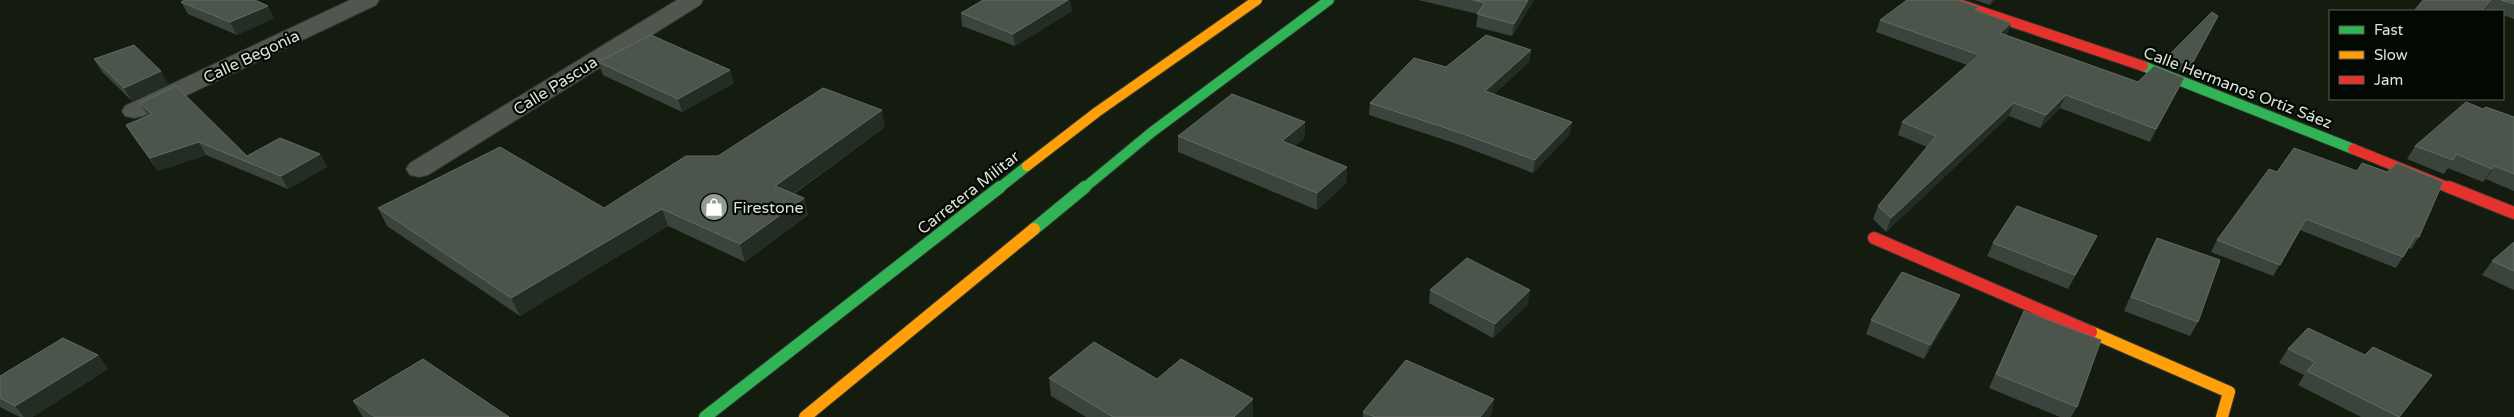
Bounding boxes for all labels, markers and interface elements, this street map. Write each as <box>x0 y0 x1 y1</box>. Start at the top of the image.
legend <box>2329 10 2504 100</box>
text: Fast <box>2374 21 2404 39</box>
street label: Calle Begonia <box>200 26 303 88</box>
street label: Calle Hermanos Ortiz Sáez <box>2141 43 2335 133</box>
text: Slow <box>2374 46 2408 64</box>
street label: Calle Pascua <box>510 52 601 120</box>
text: Jam <box>2374 71 2403 89</box>
street label: Carretera Militar <box>914 146 1024 239</box>
shop icon: Firestone <box>699 192 729 222</box>
place label: Firestone <box>733 198 804 218</box>

